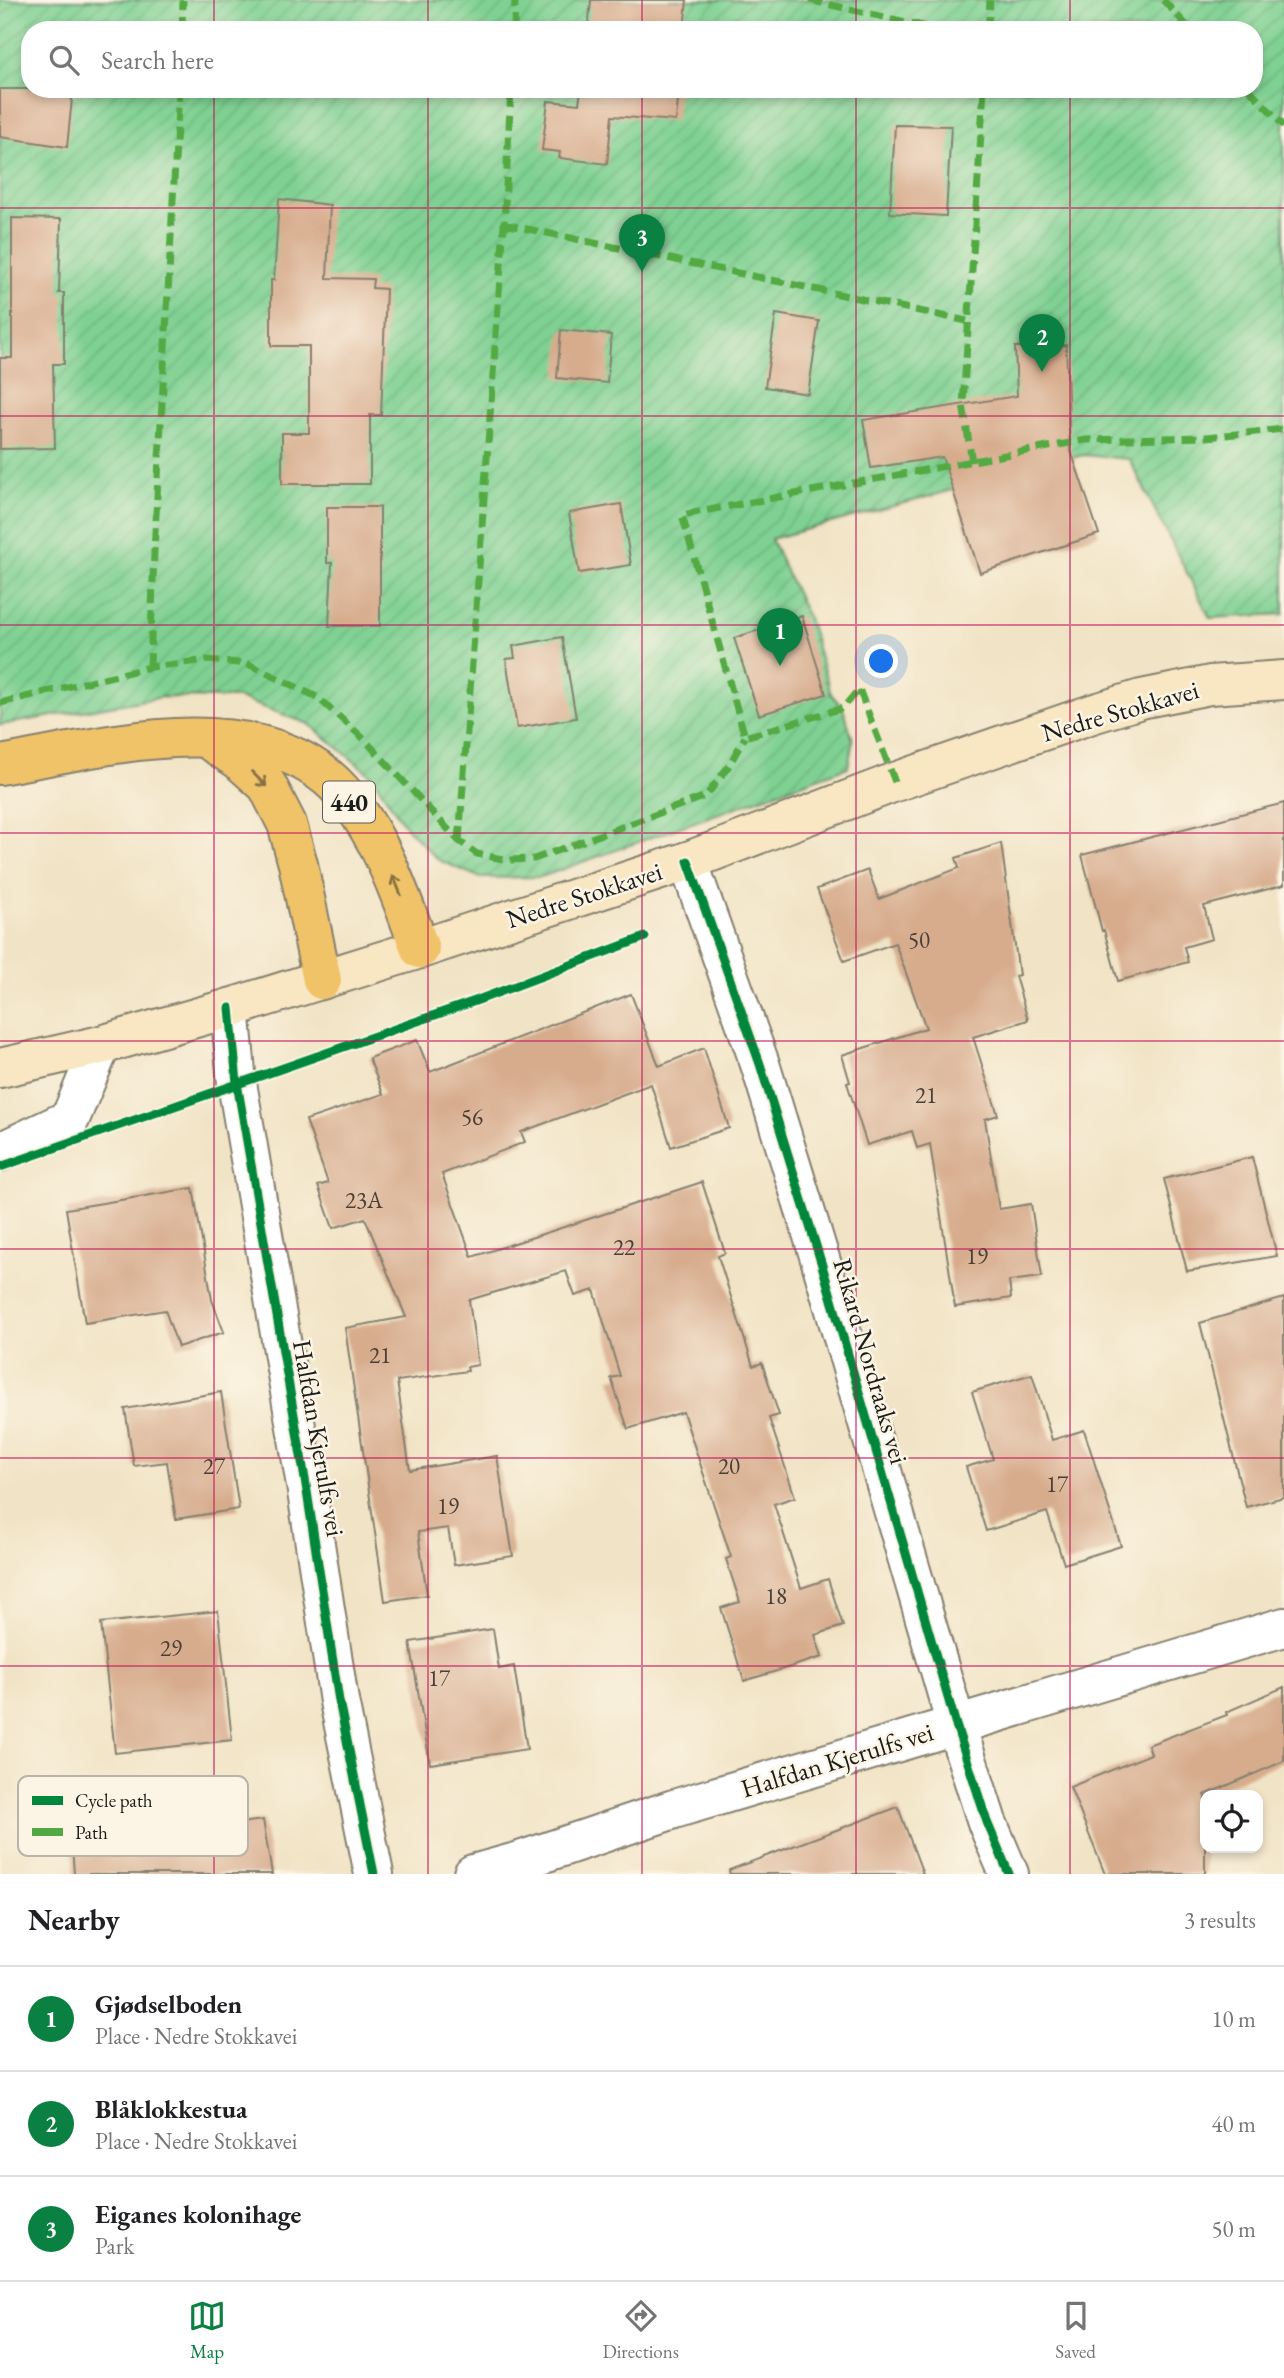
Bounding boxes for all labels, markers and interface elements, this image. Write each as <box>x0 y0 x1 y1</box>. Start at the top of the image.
search box <box>21 21 1263 98</box>
icon: search <box>45 41 83 79</box>
text: Search here <box>101 43 214 77</box>
pin: 3 <box>619 214 665 272</box>
pin: 2 <box>1019 314 1065 372</box>
pin: 1 <box>757 608 803 666</box>
your location <box>864 644 898 678</box>
street label: Nedre Stokkavei <box>1038 672 1202 750</box>
one-way arrow <box>251 770 268 787</box>
road number: 440 <box>323 782 375 822</box>
street label: Nedre Stokkavei <box>502 854 666 936</box>
one-way arrow <box>389 875 402 896</box>
house number: 50 <box>908 925 930 955</box>
house number: 21 <box>915 1080 937 1110</box>
house number: 56 <box>461 1102 483 1132</box>
house number: 23A <box>345 1185 384 1215</box>
house number: 22 <box>613 1232 635 1262</box>
house number: 19 <box>966 1241 988 1271</box>
street label: Rikard Nordraaks vei <box>825 1254 917 1468</box>
street label: Halfdan Kjerulfs vei <box>285 1337 353 1539</box>
house number: 21 <box>369 1340 391 1370</box>
house number: 27 <box>203 1451 226 1481</box>
house number: 20 <box>718 1451 740 1481</box>
house number: 17 <box>1046 1469 1069 1499</box>
house number: 19 <box>437 1491 459 1521</box>
house number: 18 <box>765 1581 787 1611</box>
house number: 29 <box>160 1633 182 1663</box>
house number: 17 <box>428 1663 451 1693</box>
street label: Halfdan Kjerulfs vei <box>737 1715 937 1805</box>
legend <box>18 1776 248 1856</box>
text: Cycle path <box>75 1788 153 1813</box>
map controls <box>1200 1790 1263 1853</box>
button: locate <box>1200 1790 1263 1853</box>
text: Path <box>75 1820 108 1845</box>
text: Nearby <box>28 1900 120 1939</box>
text: 3 results <box>1184 1905 1256 1935</box>
text: Gjødselboden <box>95 1987 242 2021</box>
text: 1 <box>45 2004 57 2034</box>
text: 10 m <box>1211 2004 1256 2034</box>
text: Place · Nedre Stokkavei <box>95 2021 297 2051</box>
text: Blåklokkestua <box>95 2092 247 2126</box>
text: 2 <box>45 2109 57 2139</box>
text: 40 m <box>1211 2109 1256 2139</box>
text: Place · Nedre Stokkavei <box>95 2126 297 2156</box>
text: Eiganes kolonihage <box>95 2197 301 2231</box>
text: 3 <box>45 2214 57 2244</box>
text: 50 m <box>1211 2214 1256 2244</box>
text: Park <box>95 2231 134 2261</box>
tab: Map <box>188 2297 226 2364</box>
tab: Directions <box>602 2297 679 2364</box>
tab: Saved <box>1055 2297 1096 2364</box>

